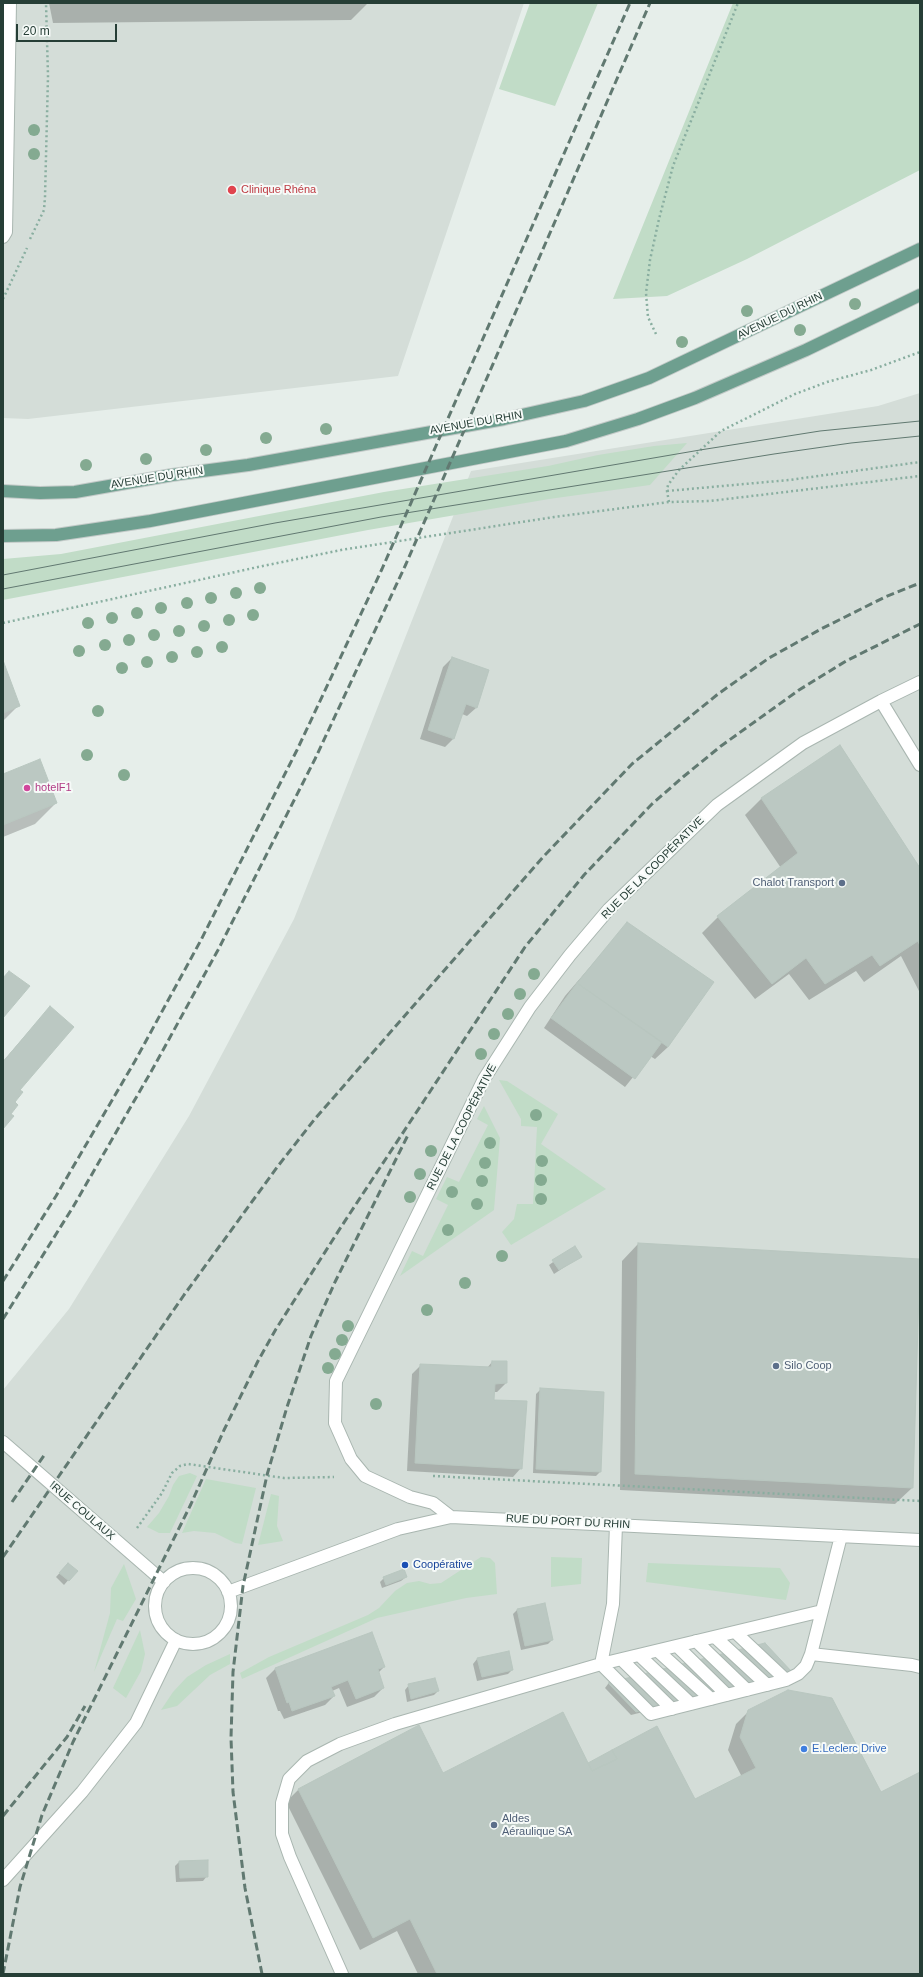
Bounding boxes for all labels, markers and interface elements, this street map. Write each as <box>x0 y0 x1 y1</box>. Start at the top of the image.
scale bar <box>18 16 119 42</box>
text: 20 m <box>23 24 50 38</box>
place label: Clinique Rhéna <box>241 183 316 197</box>
marker: Clinique Rhéna <box>226 184 238 196</box>
street label: AVENUE DU RHIN <box>735 290 825 342</box>
street label: AVENUE DU RHIN <box>429 408 523 438</box>
street label: AVENUE DU RHIN <box>110 464 204 492</box>
place label: hotelF1 <box>35 781 72 795</box>
marker: hotelF1 <box>22 783 32 793</box>
street label: RUE DE LA COOPÉRATIVE <box>599 814 707 922</box>
place label: Chalot Transport <box>752 876 834 890</box>
marker: Chalot Transport <box>837 878 847 888</box>
street label: RUE DE LA COOPÉRATIVE <box>424 1062 500 1192</box>
place label: Silo Coop <box>784 1359 832 1373</box>
marker: Silo Coop <box>771 1361 781 1371</box>
street label: RUE COULAUX <box>49 1481 117 1543</box>
street label: RUE DU PORT DU RHIN <box>506 1512 630 1532</box>
place label: Coopérative <box>413 1558 472 1572</box>
marker: Coopérative <box>400 1560 410 1570</box>
place label: E.Leclerc Drive <box>812 1742 887 1756</box>
marker: E.Leclerc Drive <box>799 1744 809 1754</box>
place label: Aldes Aéraulique SA <box>502 1812 572 1838</box>
marker: Aldes Aéraulique SA <box>489 1820 499 1830</box>

